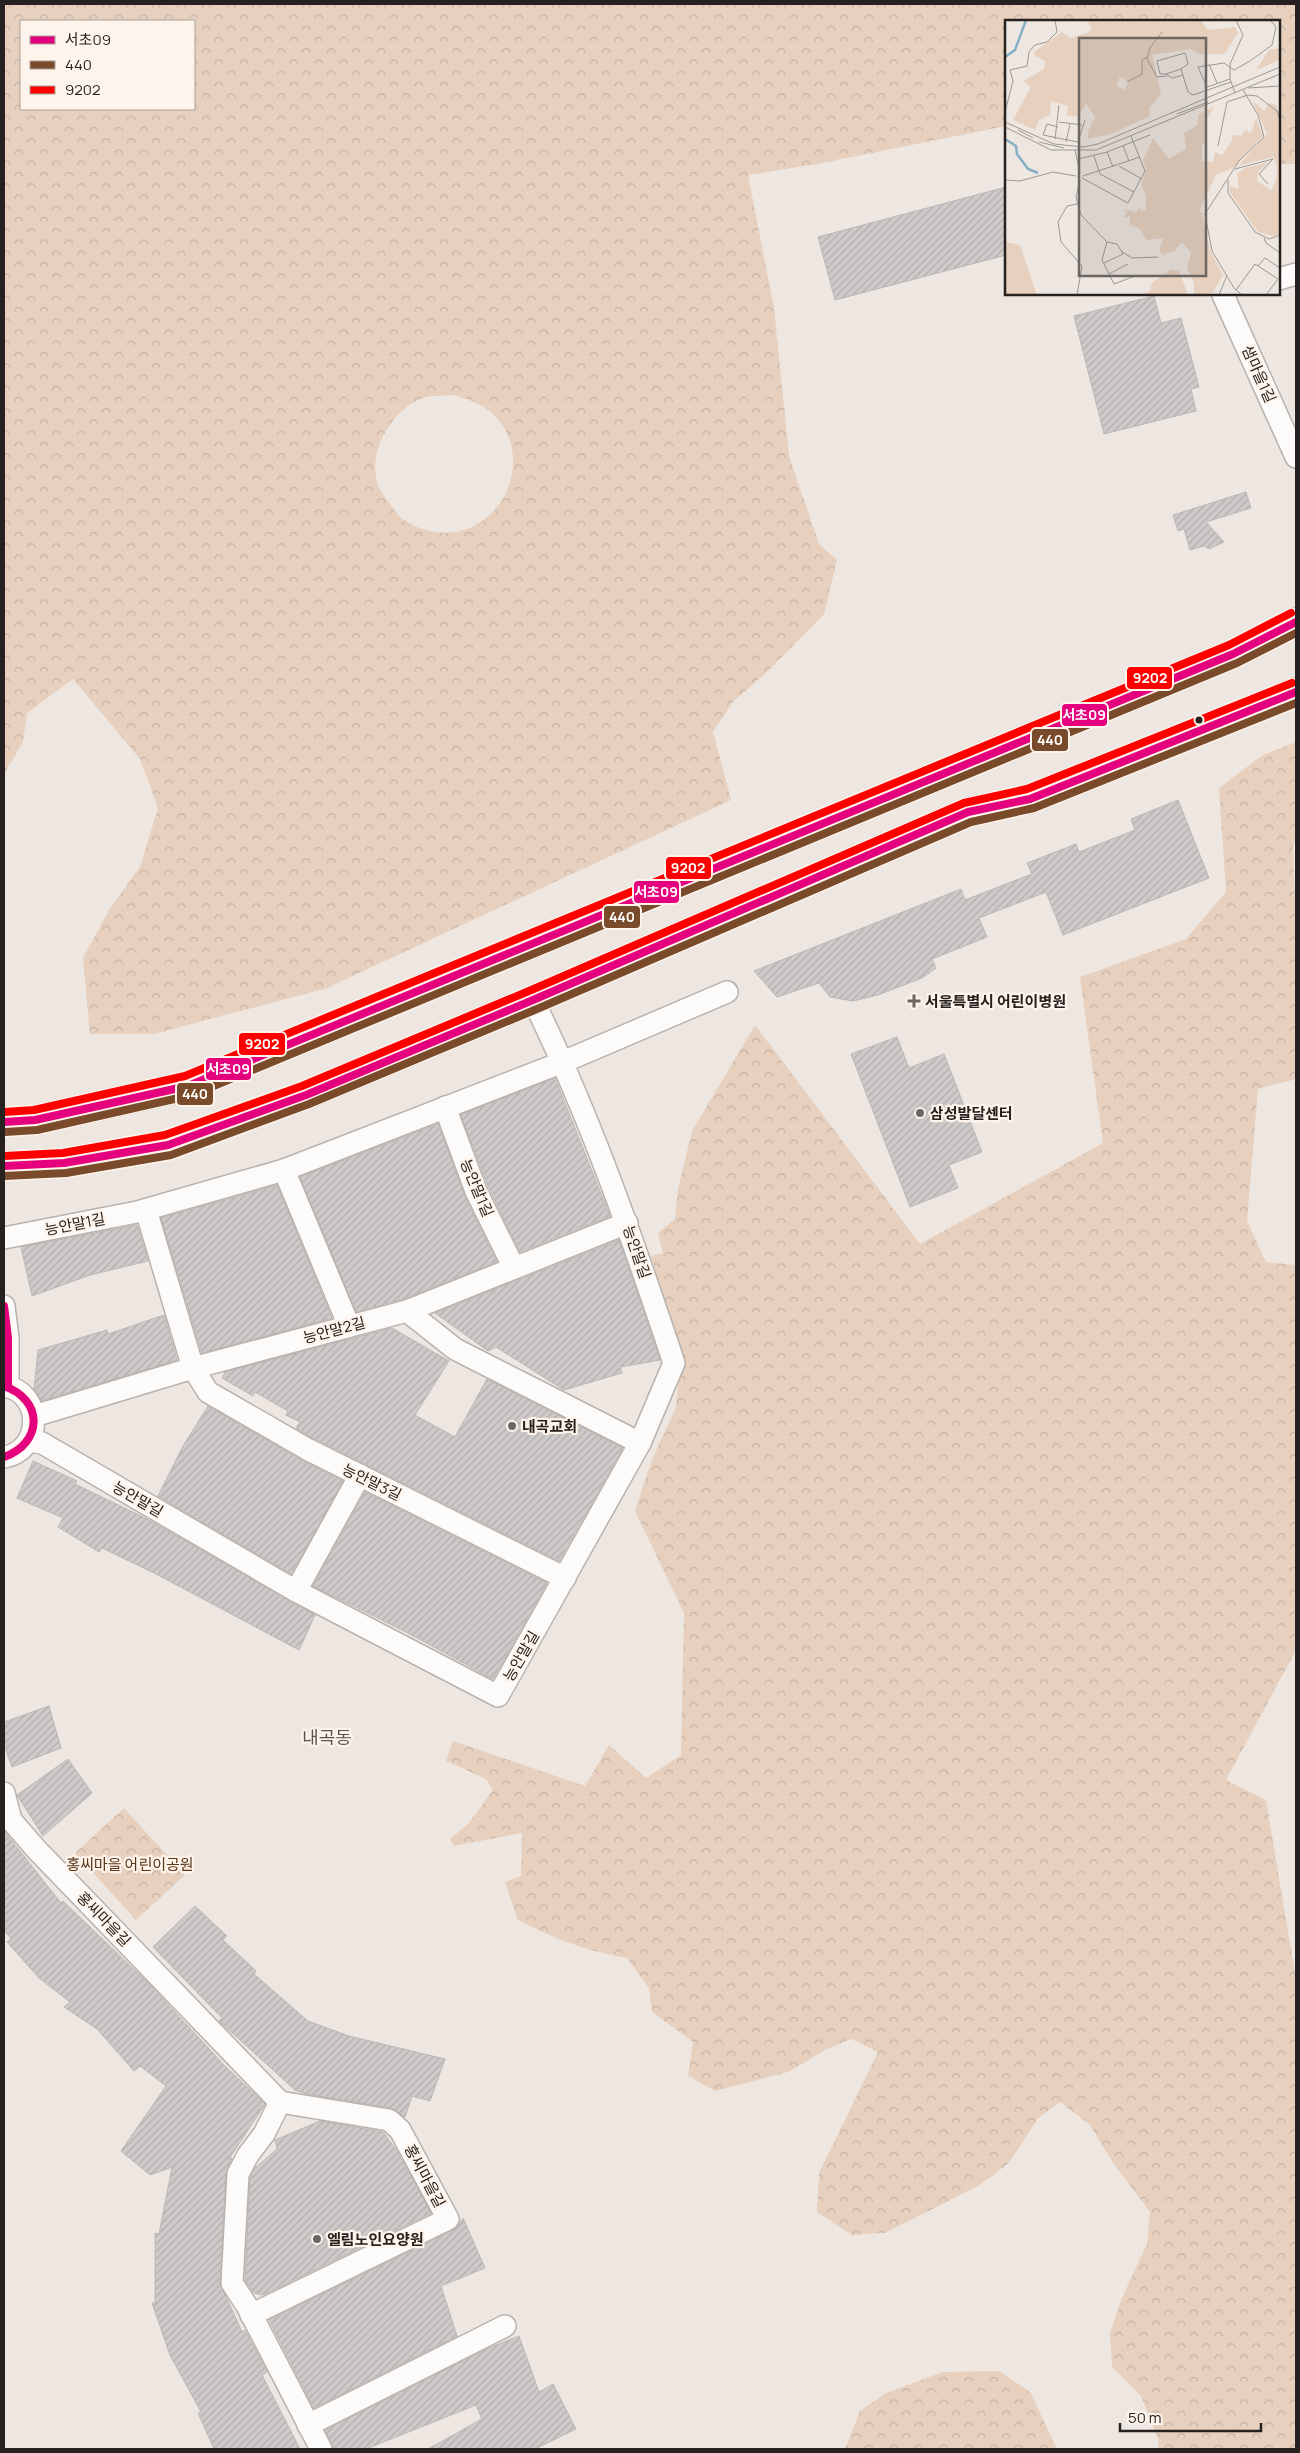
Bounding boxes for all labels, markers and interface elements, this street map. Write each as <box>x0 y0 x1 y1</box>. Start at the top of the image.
legend <box>20 20 195 110</box>
inset map <box>1005 20 1280 295</box>
text: 서초09 <box>65 29 111 50</box>
text: 440 <box>65 54 92 75</box>
text: 9202 <box>65 79 101 100</box>
street label: 샘마을1길 <box>1237 342 1281 406</box>
line badge: 9202 <box>1126 666 1173 690</box>
text: 9202 <box>1133 668 1167 687</box>
line badge: 서초09 <box>1061 703 1108 727</box>
text: 서초09 <box>1062 705 1106 724</box>
unlabelled marker <box>1194 715 1204 725</box>
line badge: 440 <box>1031 728 1069 752</box>
text: 440 <box>1037 730 1063 749</box>
line badge: 9202 <box>665 856 712 880</box>
text: 9202 <box>671 858 705 877</box>
line badge: 서초09 <box>633 880 680 904</box>
text: 서초09 <box>634 882 678 901</box>
line badge: 440 <box>603 905 641 929</box>
text: 440 <box>609 907 635 926</box>
place label: 서울특별시 어린이병원 <box>925 991 1066 1012</box>
marker: 서울특별시 어린이병원 <box>907 994 921 1008</box>
line badge: 9202 <box>238 1032 286 1056</box>
text: 9202 <box>245 1034 279 1053</box>
line badge: 서초09 <box>205 1057 252 1081</box>
text: 서초09 <box>206 1059 250 1078</box>
line badge: 440 <box>176 1082 214 1106</box>
text: 440 <box>182 1084 208 1103</box>
place label: 삼성발달센터 <box>930 1103 1013 1124</box>
marker: 삼성발달센터 <box>914 1107 926 1119</box>
street label: 능안말1길 <box>455 1156 499 1220</box>
street label: 능안말1길 <box>43 1208 107 1240</box>
street label: 능안말길 <box>618 1222 656 1282</box>
street label: 능안말2길 <box>300 1312 368 1348</box>
place label: 내곡교회 <box>522 1416 577 1437</box>
marker: 내곡교회 <box>506 1420 518 1432</box>
street label: 능안말3길 <box>339 1459 405 1505</box>
street label: 능안말길 <box>109 1476 167 1522</box>
street label: 능안말길 <box>498 1627 544 1685</box>
district label: 내곡동 <box>302 1725 352 1749</box>
park label: 홍씨마을 어린이공원 <box>66 1854 194 1875</box>
street label: 홍씨마을길 <box>72 1887 136 1951</box>
street label: 홍씨마을길 <box>400 2141 450 2211</box>
place label: 엘림노인요양원 <box>327 2229 424 2250</box>
marker: 엘림노인요양원 <box>311 2233 323 2245</box>
scale bar <box>1120 2400 1261 2432</box>
text: 50 m <box>1128 2407 1162 2428</box>

